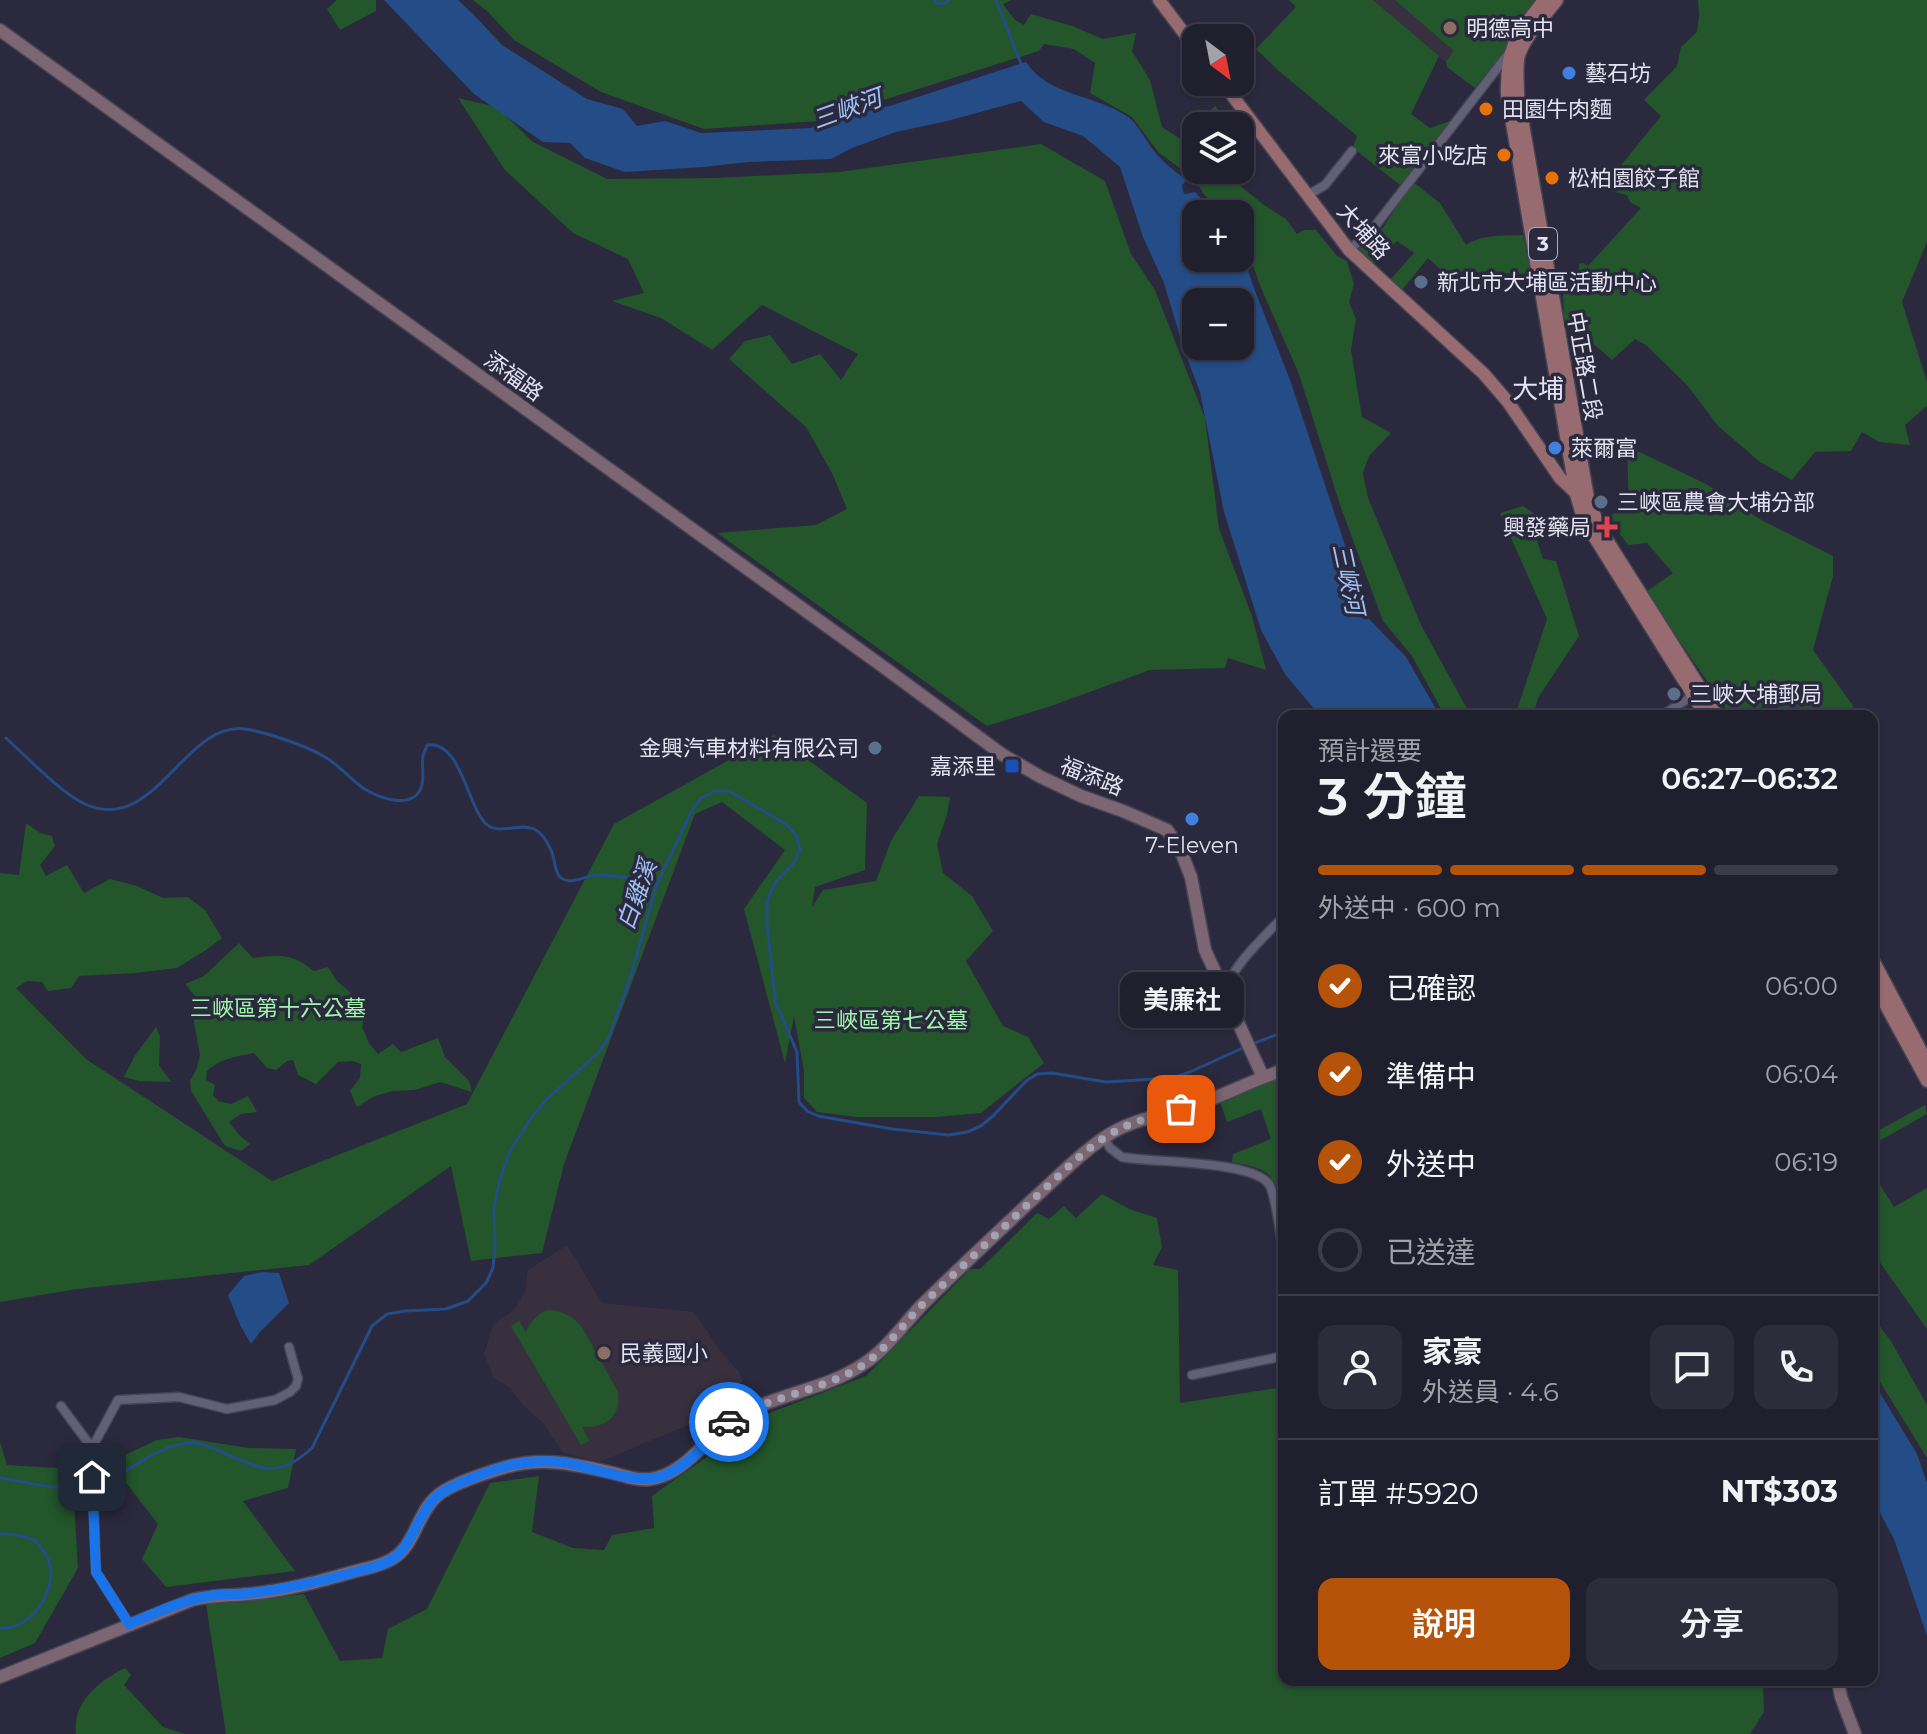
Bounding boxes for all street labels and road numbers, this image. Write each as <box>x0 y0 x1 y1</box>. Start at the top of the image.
street label: 大埔路 <box>1332 198 1396 265</box>
road number: 3 <box>1529 228 1557 260</box>
street label: 中正路二段 <box>1562 310 1607 423</box>
street label: 添福路 <box>479 346 548 407</box>
street label: 福添路 <box>1056 752 1127 801</box>

